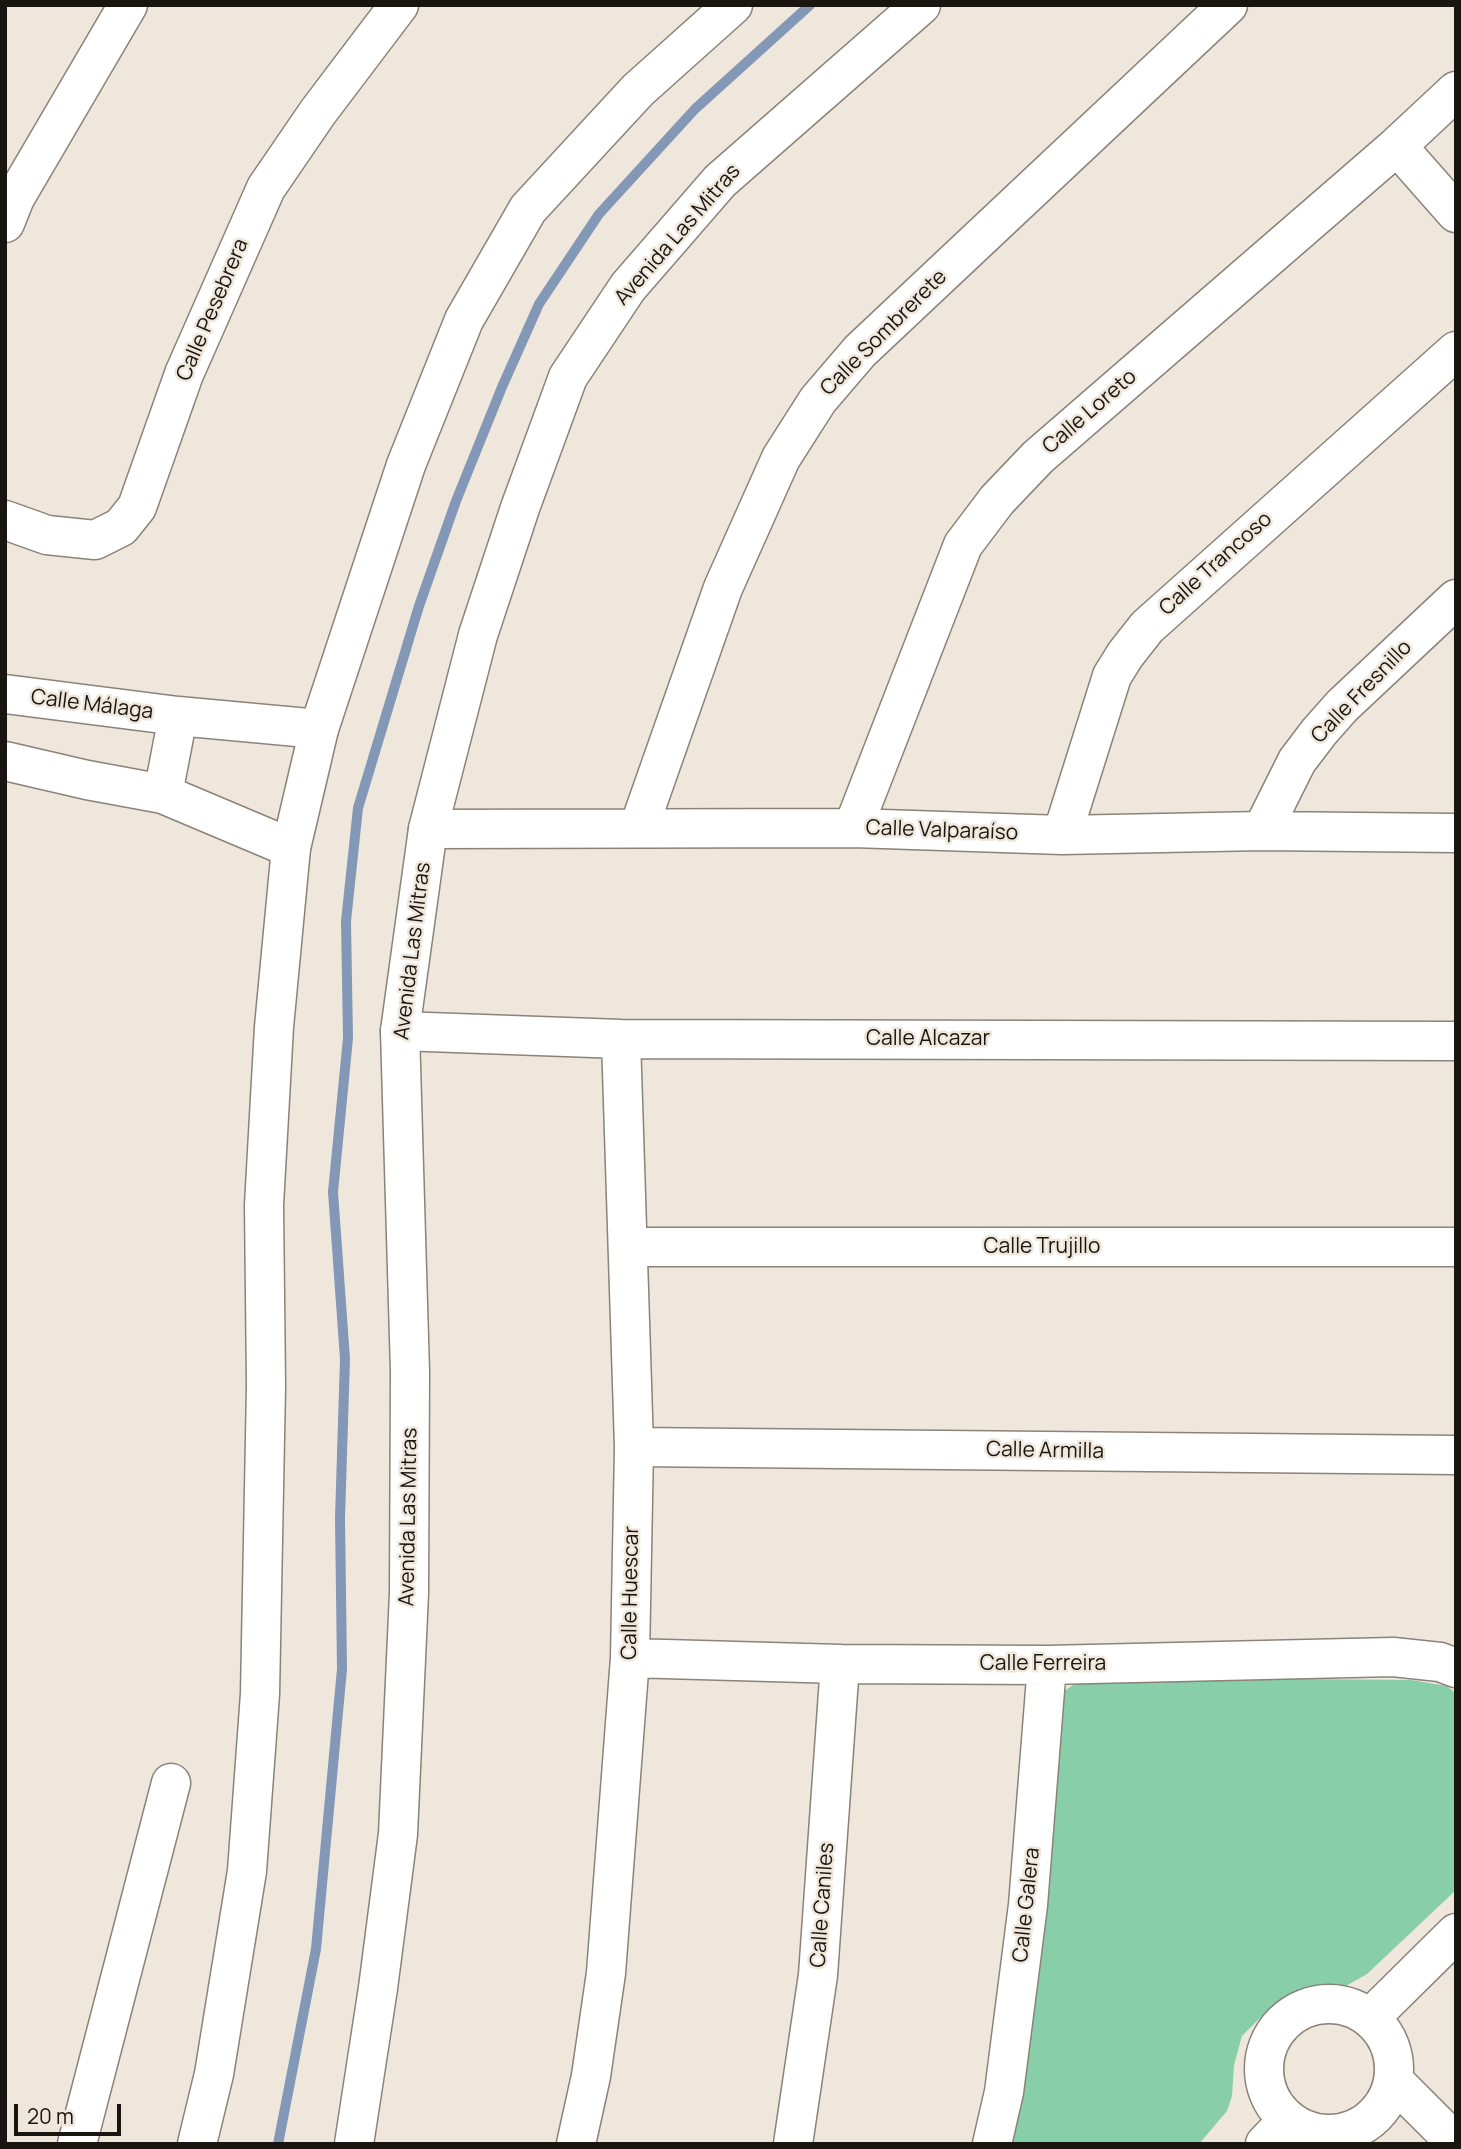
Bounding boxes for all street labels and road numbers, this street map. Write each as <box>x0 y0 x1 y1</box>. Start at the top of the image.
street label: Avenida Las Mitras <box>610 159 746 311</box>
street label: Calle Pesebrera <box>172 235 254 385</box>
street label: Calle Sombrerete <box>816 265 952 401</box>
street label: Calle Loreto <box>1038 364 1142 460</box>
street label: Calle Trancoso <box>1155 507 1277 621</box>
street label: Calle Fresnillo <box>1306 635 1418 749</box>
street label: Calle Málaga <box>29 685 155 725</box>
street label: Calle Valparaíso <box>865 816 1019 846</box>
street label: Avenida Las Mitras <box>390 861 436 1041</box>
street label: Calle Alcazar <box>866 1026 990 1052</box>
street label: Calle Trujillo <box>984 1234 1100 1260</box>
street label: Avenida Las Mitras <box>395 1427 423 1607</box>
street label: Calle Armilla <box>986 1437 1104 1465</box>
street label: Calle Huescar <box>617 1526 645 1660</box>
street label: Calle Ferreira <box>980 1651 1106 1677</box>
street label: Calle Caniles <box>806 1842 840 1968</box>
street label: Calle Galera <box>1008 1846 1046 1964</box>

